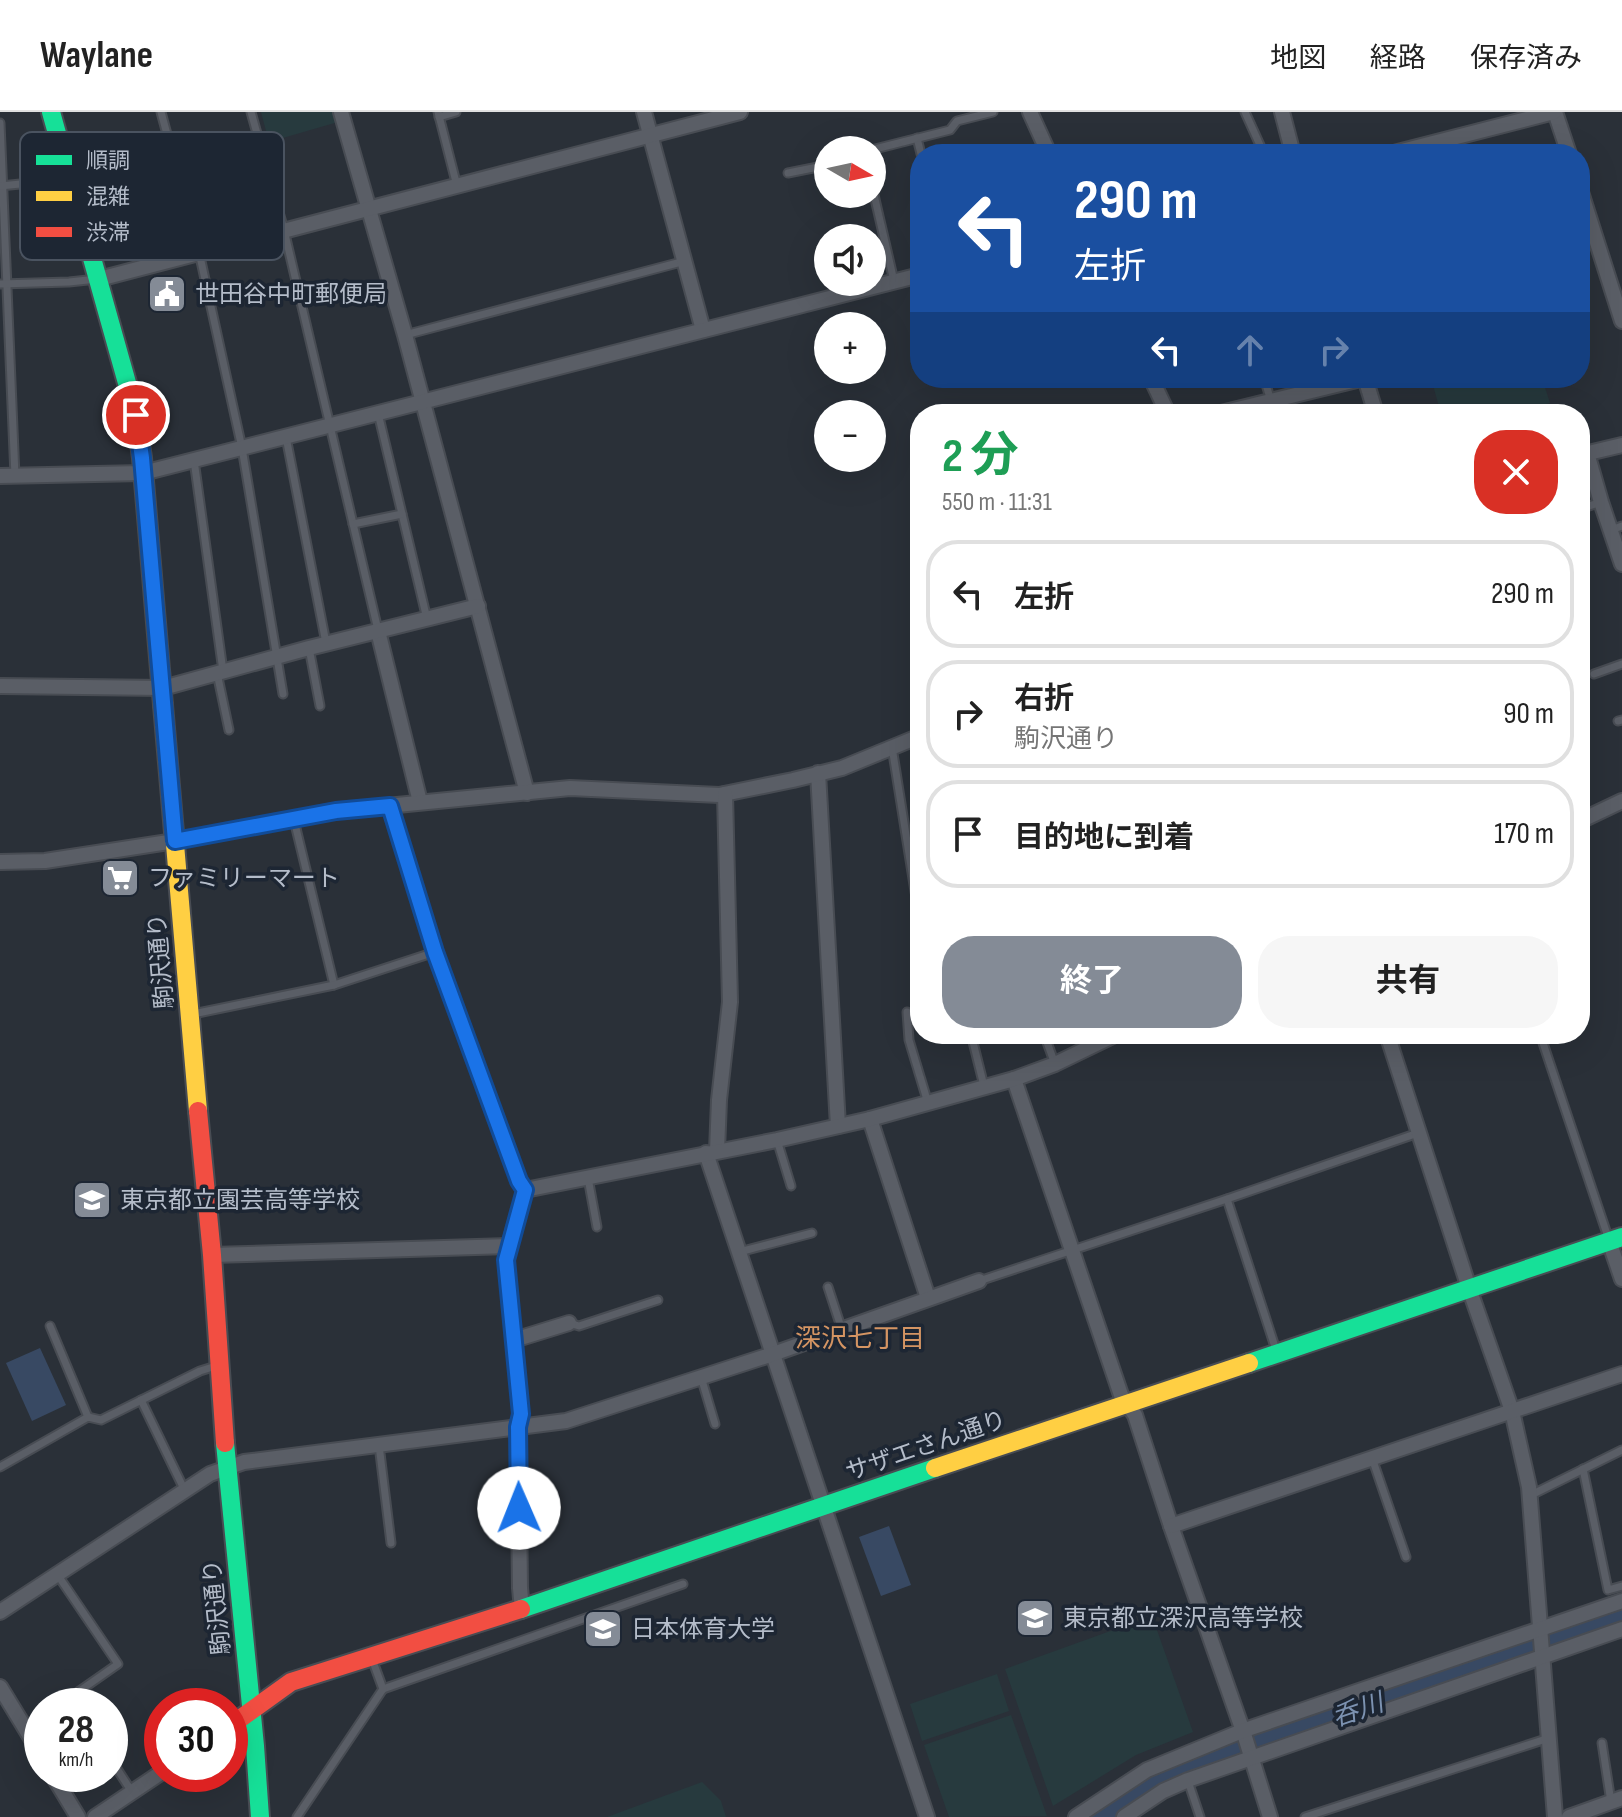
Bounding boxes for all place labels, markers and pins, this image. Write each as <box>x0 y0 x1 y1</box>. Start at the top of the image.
public building icon: 世田谷中町郵便局 <box>146 273 188 315</box>
place label: 世田谷中町郵便局 <box>195 280 387 309</box>
pin <box>102 381 170 449</box>
supermarket icon: ファミリーマート <box>99 857 141 899</box>
place label: ファミリーマート <box>148 864 340 893</box>
school or university icon: 東京都立園芸高等学校 <box>71 1179 113 1221</box>
place label: 東京都立園芸高等学校 <box>120 1186 360 1215</box>
school or university icon: 東京都立深沢高等学校 <box>1014 1597 1056 1639</box>
place label: 東京都立深沢高等学校 <box>1063 1604 1303 1633</box>
school or university icon: 日本体育大学 <box>582 1608 624 1650</box>
place label: 日本体育大学 <box>631 1615 775 1644</box>

